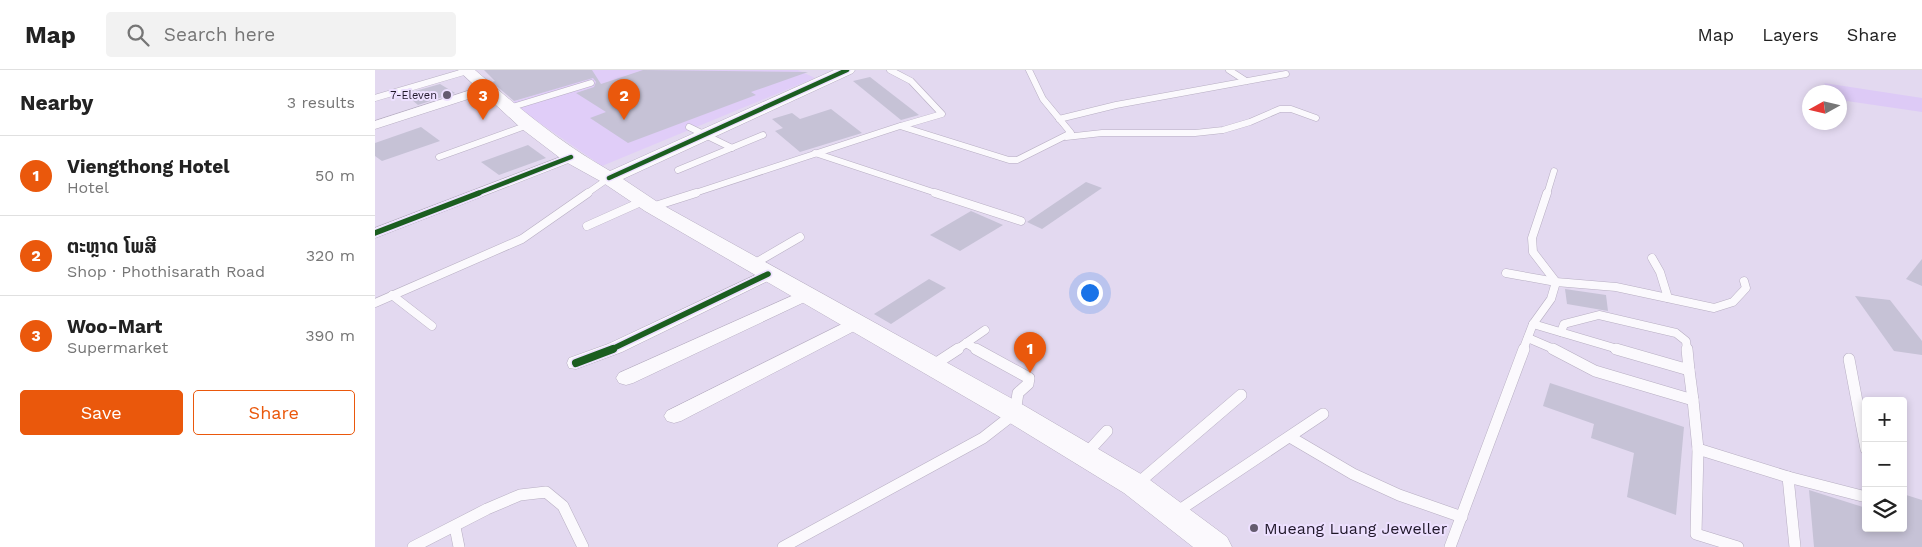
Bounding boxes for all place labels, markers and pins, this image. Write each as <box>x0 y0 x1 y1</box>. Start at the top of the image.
pin: 3 <box>467 79 499 120</box>
pin: 2 <box>608 79 640 120</box>
place label: 7-Eleven <box>390 89 437 102</box>
marker: 7-Eleven <box>441 89 453 101</box>
pin: 1 <box>1014 332 1046 373</box>
place label: Mueang Luang Jeweller <box>1264 519 1448 538</box>
marker: Mueang Luang Jeweller <box>1248 522 1260 534</box>

